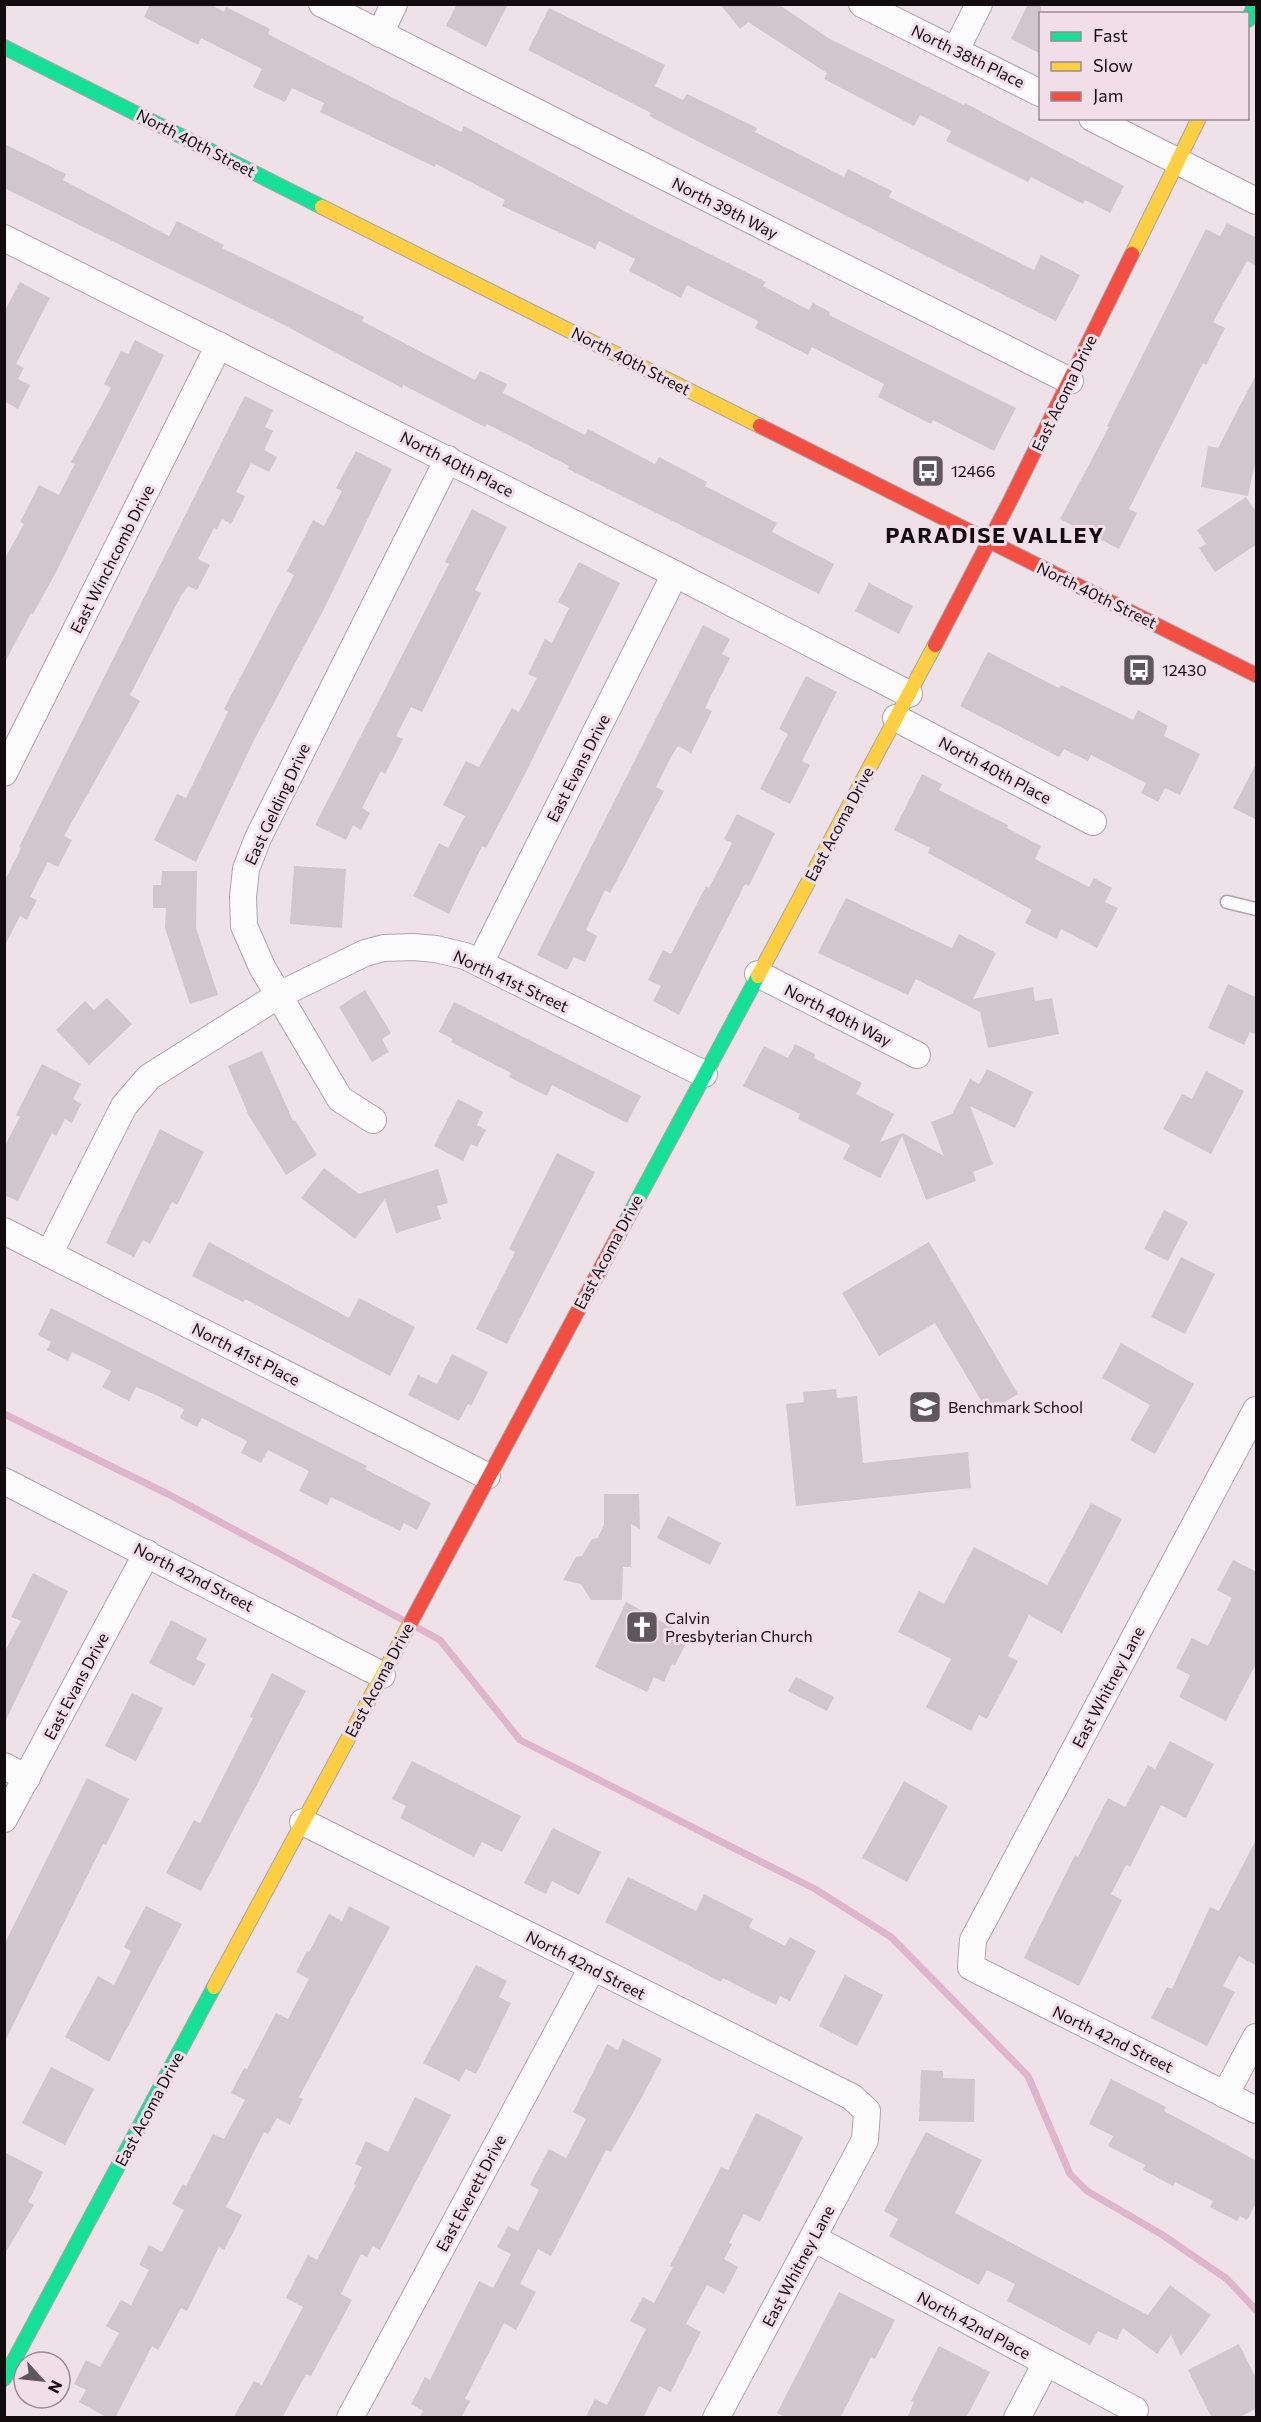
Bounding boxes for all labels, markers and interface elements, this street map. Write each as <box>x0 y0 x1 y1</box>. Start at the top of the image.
legend <box>1039 12 1249 120</box>
street label: North 38th Place <box>909 20 1028 91</box>
text: Fast <box>1093 24 1128 46</box>
text: Slow <box>1093 54 1133 76</box>
text: Jam <box>1093 84 1123 106</box>
street label: North 40th Street <box>134 104 259 181</box>
street label: North 39th Way <box>669 173 781 242</box>
street label: North 40th Street <box>569 322 694 399</box>
street label: East Acoma Drive <box>1027 332 1100 454</box>
street label: North 40th Place <box>397 427 517 500</box>
bus stop icon: 12466 <box>910 453 946 489</box>
place label: 12466 <box>951 461 995 480</box>
street label: East Winchcomb Drive <box>66 481 157 636</box>
district label: PARADISE VALLEY <box>885 521 1105 548</box>
street label: North 40th Street <box>1034 557 1161 632</box>
bus stop icon: 12430 <box>1121 652 1157 688</box>
place label: 12430 <box>1162 660 1207 679</box>
street label: East Evans Drive <box>542 711 613 825</box>
street label: North 40th Place <box>936 732 1055 807</box>
street label: East Gelding Drive <box>240 740 313 868</box>
street label: East Acoma Drive <box>800 763 877 884</box>
street label: North 41st Street <box>451 946 572 1016</box>
street label: North 40th Way <box>782 979 895 1050</box>
street label: East Acoma Drive <box>569 1191 646 1312</box>
street label: North 41st Place <box>189 1318 303 1389</box>
school or university icon: Benchmark School <box>907 1389 943 1425</box>
place label: Benchmark School <box>948 1397 1083 1416</box>
street label: North 42nd Street <box>131 1538 258 1615</box>
place label: Calvin Presbyterian Church <box>665 1608 813 1645</box>
church icon: Calvin Presbyterian Church <box>624 1609 660 1645</box>
street label: East Acoma Drive <box>340 1619 417 1740</box>
street label: East Whitney Lane <box>1068 1623 1148 1751</box>
street label: East Evans Drive <box>39 1629 112 1743</box>
street label: North 42nd Street <box>523 1926 650 2003</box>
street label: North 42nd Street <box>1050 2001 1177 2076</box>
street label: East Acoma Drive <box>110 2048 187 2169</box>
street label: East Everett Drive <box>432 2131 509 2254</box>
street label: East Whitney Lane <box>758 2202 838 2330</box>
street label: North 42nd Place <box>914 2287 1034 2362</box>
north arrow <box>12 2350 72 2410</box>
text: N <box>45 2377 67 2397</box>

